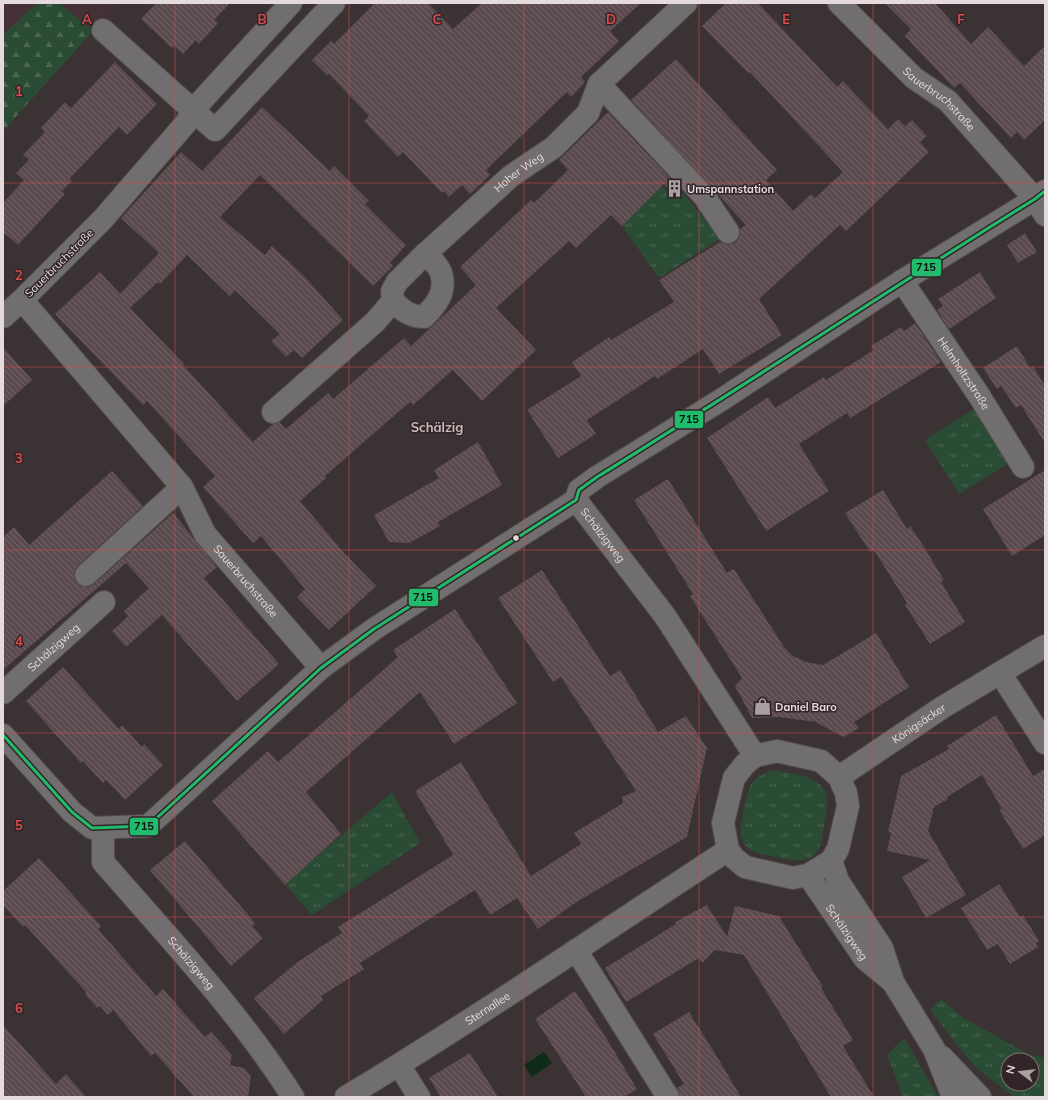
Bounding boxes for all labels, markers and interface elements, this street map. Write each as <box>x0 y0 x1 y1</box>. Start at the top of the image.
text: A <box>82 11 92 27</box>
text: B <box>258 11 267 27</box>
text: C <box>433 11 442 27</box>
text: D <box>606 11 616 27</box>
text: E <box>782 11 790 27</box>
text: F <box>957 11 965 27</box>
street label: Sauerbruchstraße <box>900 64 978 134</box>
text: 1 <box>15 83 23 99</box>
street label: Hoher Weg <box>491 149 546 195</box>
building icon: Umspannstation <box>664 179 684 199</box>
place label: Umspannstation <box>687 182 774 196</box>
street label: Sauerbruchstraße <box>22 226 96 300</box>
line badge: 715 <box>911 258 942 277</box>
text: 715 <box>916 260 936 274</box>
text: 2 <box>15 267 23 283</box>
street label: Helmholtzstraße <box>935 334 993 412</box>
line badge: 715 <box>674 410 704 429</box>
text: 715 <box>679 412 699 426</box>
district label: Schälzig <box>411 419 463 435</box>
text: 3 <box>15 450 23 466</box>
street label: Schälzigweg <box>577 505 628 565</box>
unlabelled marker <box>511 533 521 543</box>
street label: Sauerbruchstraße <box>211 542 281 620</box>
line badge: 715 <box>408 588 439 607</box>
text: 715 <box>413 590 433 604</box>
street label: Schälzigweg <box>25 620 82 674</box>
text: 4 <box>15 633 23 649</box>
shop icon: Daniel Baro <box>752 697 772 717</box>
place label: Daniel Baro <box>775 700 837 714</box>
street label: Königsäcker <box>889 700 948 746</box>
text: 5 <box>15 817 23 833</box>
line badge: 715 <box>129 817 159 836</box>
text: 715 <box>134 819 154 833</box>
street label: Schälzigweg <box>823 901 871 963</box>
street label: Schälzigweg <box>165 934 218 992</box>
street label: Sternallee <box>462 989 513 1028</box>
text: 6 <box>15 1000 23 1016</box>
north arrow <box>1000 1052 1040 1092</box>
text: N <box>1003 1064 1018 1075</box>

